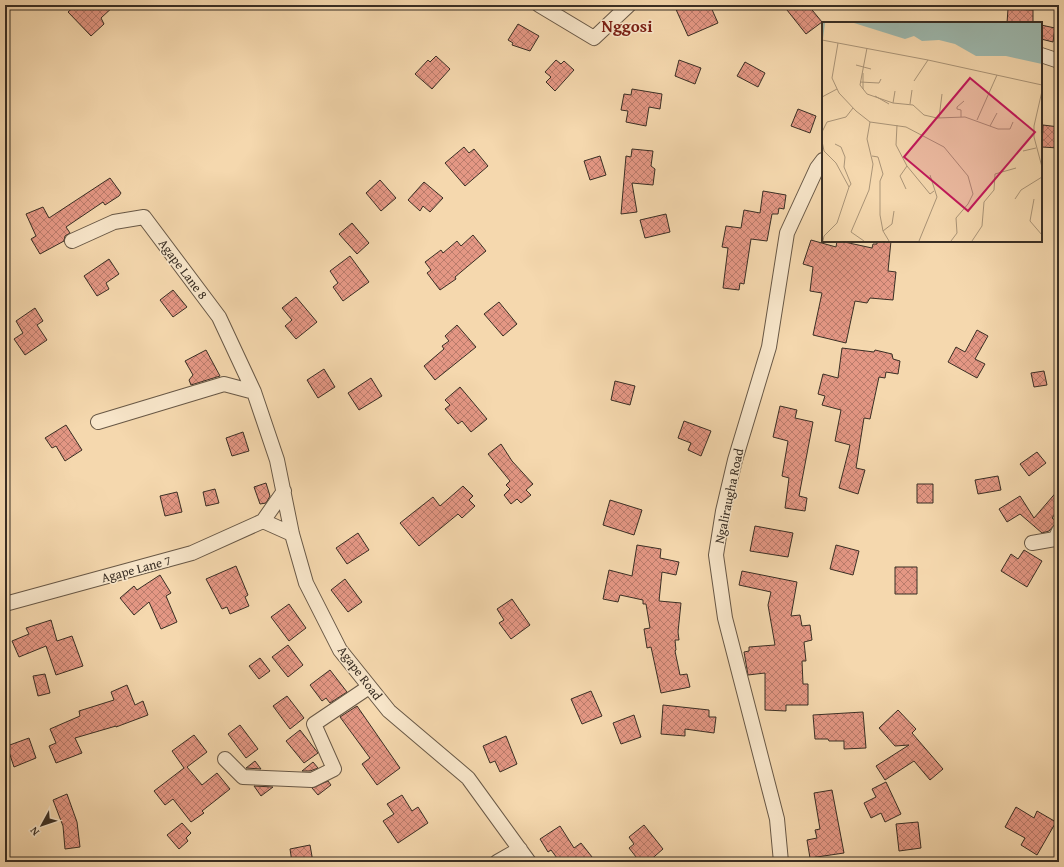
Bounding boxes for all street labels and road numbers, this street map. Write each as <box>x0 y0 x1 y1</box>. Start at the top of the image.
street label: Agape Lane 8 <box>154 235 212 303</box>
street label: Ngaliraugha Road <box>710 447 748 545</box>
street label: Agape Lane 7 <box>99 551 173 587</box>
street label: Agape Road <box>333 642 387 704</box>

